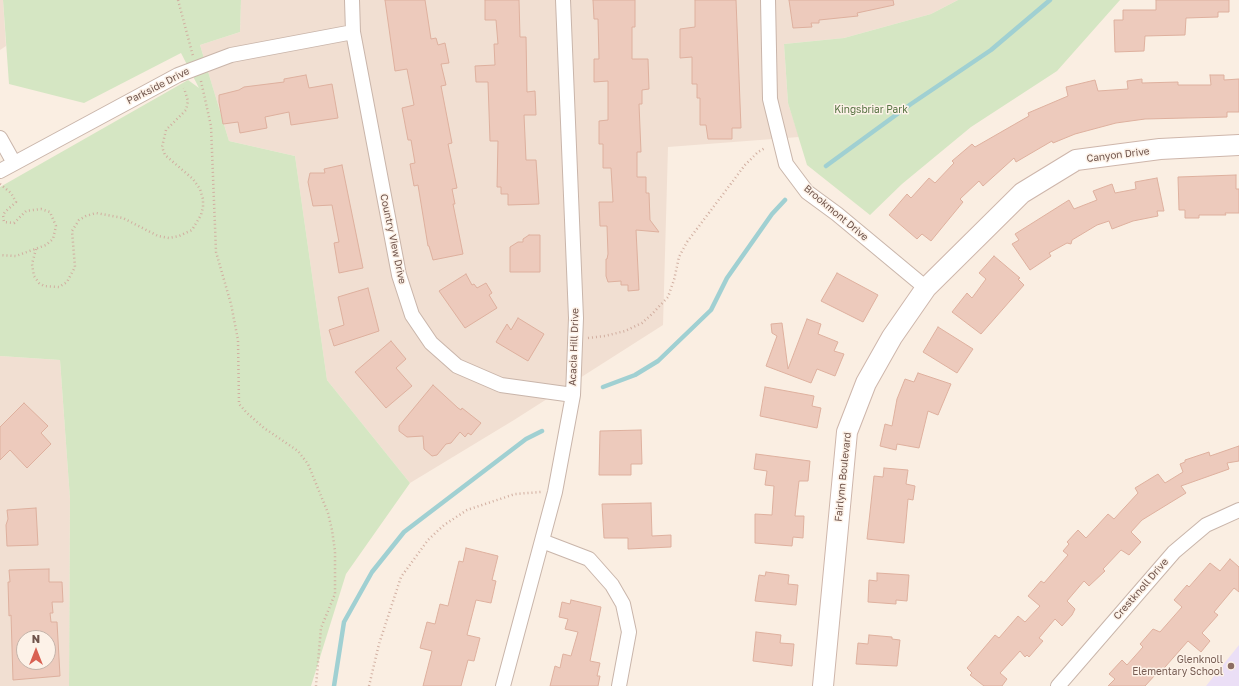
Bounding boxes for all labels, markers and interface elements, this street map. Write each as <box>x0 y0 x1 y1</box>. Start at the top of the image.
street label: Parkside Drive <box>125 65 191 107</box>
park label: Kingsbriar Park <box>834 104 908 116</box>
street label: Canyon Drive <box>1086 145 1150 165</box>
street label: Brookmont Drive <box>801 183 871 243</box>
street label: Country View Drive <box>378 193 408 285</box>
street label: Acacia Hill Drive <box>567 308 581 386</box>
street label: Fairlynn Boulevard <box>832 432 854 522</box>
street label: Crestknoll Drive <box>1111 556 1171 622</box>
north arrow <box>16 630 56 670</box>
text: N <box>32 632 40 645</box>
place label: Glenknoll Elementary School <box>1132 654 1223 678</box>
marker: Glenknoll Elementary School <box>1226 661 1236 671</box>

